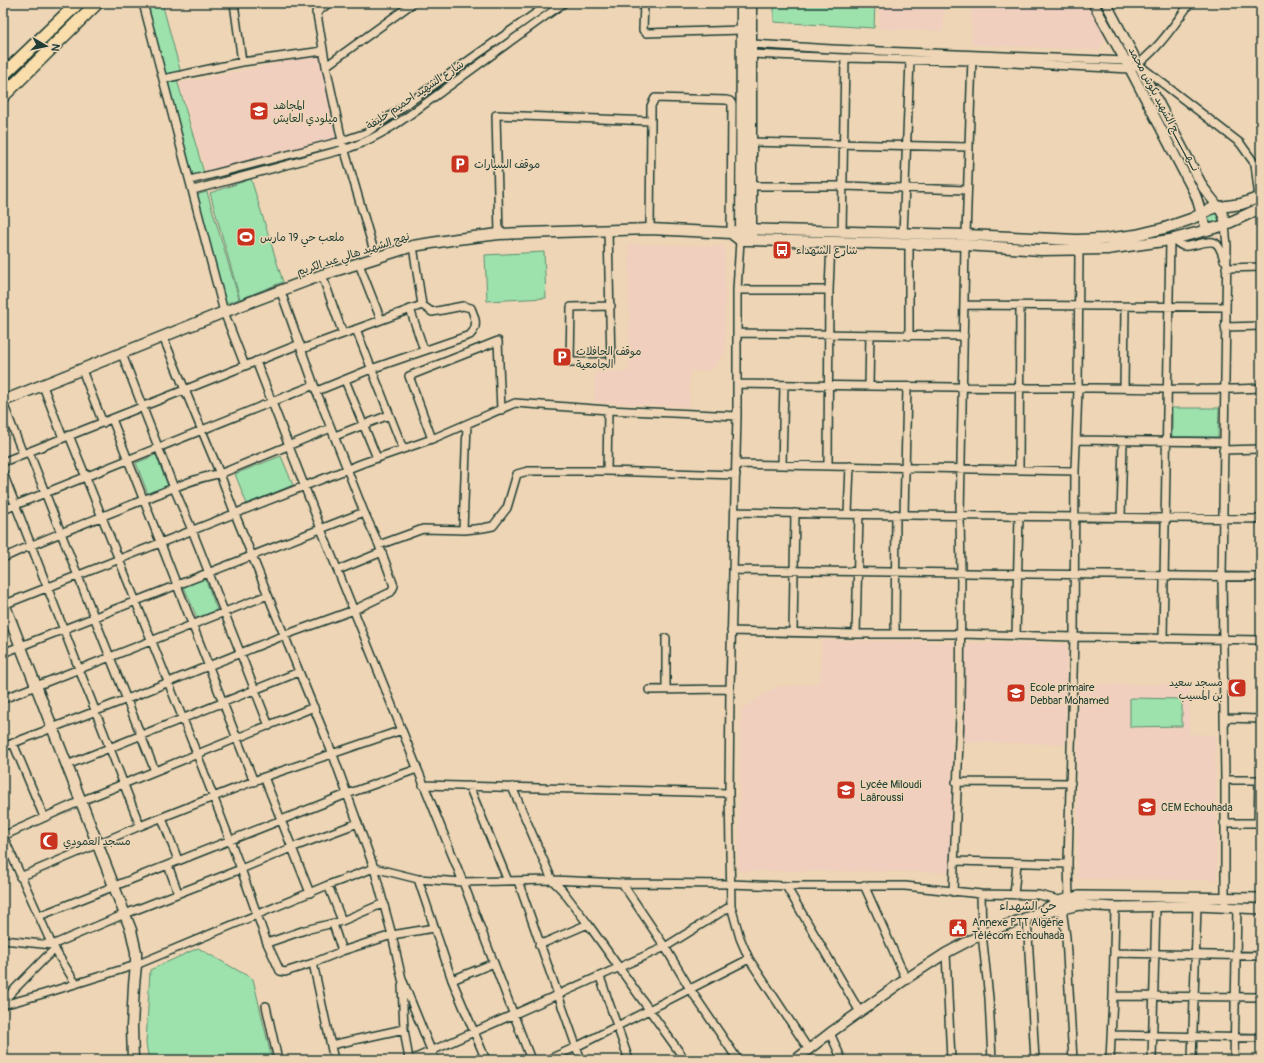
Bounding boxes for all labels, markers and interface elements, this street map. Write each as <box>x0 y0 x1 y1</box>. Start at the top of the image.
north arrow <box>26 26 66 66</box>
text: N <box>48 43 62 53</box>
street label: نـــهـــــــــــج الشهيد بكوش محمد <box>1125 44 1202 174</box>
street label: شارع الشهيد احميم خليفة <box>364 58 467 134</box>
place label: المجاهد ميلودي العايش <box>273 99 338 127</box>
school or university icon: المجاهد ميلودي العايش <box>248 100 270 122</box>
parking icon: موقف السيارات <box>449 153 471 175</box>
place label: موقف السيارات <box>474 158 540 172</box>
sports icon: ملعب حي 19 مارس <box>235 226 257 248</box>
street label: نهج الشهيد هالي عبد الكريم <box>295 230 412 282</box>
place label: ملعب حي 19 مارس <box>260 231 345 248</box>
bus stop icon: شارع الشهداء <box>771 239 793 261</box>
place label: شارع الشهداء <box>796 244 857 259</box>
place label: موقف الحافلات الجامعية <box>576 345 641 371</box>
parking icon: موقف الحافلات الجامعية <box>551 346 573 368</box>
place label: مسجد سعيد بن المسيب <box>1169 676 1223 703</box>
mosque icon: مسجد سعيد بن المسيب <box>1226 677 1248 699</box>
place label: Ecole primaire Debbar Mohamed <box>1030 681 1109 707</box>
school or university icon: Ecole primaire Debbar Mohamed <box>1005 682 1027 704</box>
place label: Lycée Miloudi Laâroussi <box>860 778 921 804</box>
school or university icon: Lycée Miloudi Laâroussi <box>835 779 857 801</box>
school or university icon: CEM Echouhada <box>1136 796 1158 818</box>
place label: CEM Echouhada <box>1161 801 1233 814</box>
mosque icon: مسجد العمودي <box>38 830 60 852</box>
place label: مسجد العمودي <box>63 835 131 850</box>
district label: حي الشهداء <box>999 899 1057 917</box>
place label: Annexe PTT Algérie Télécom Echouhada <box>972 916 1064 942</box>
public building icon: Annexe PTT Algérie Télécom Echouhada <box>947 917 969 939</box>

